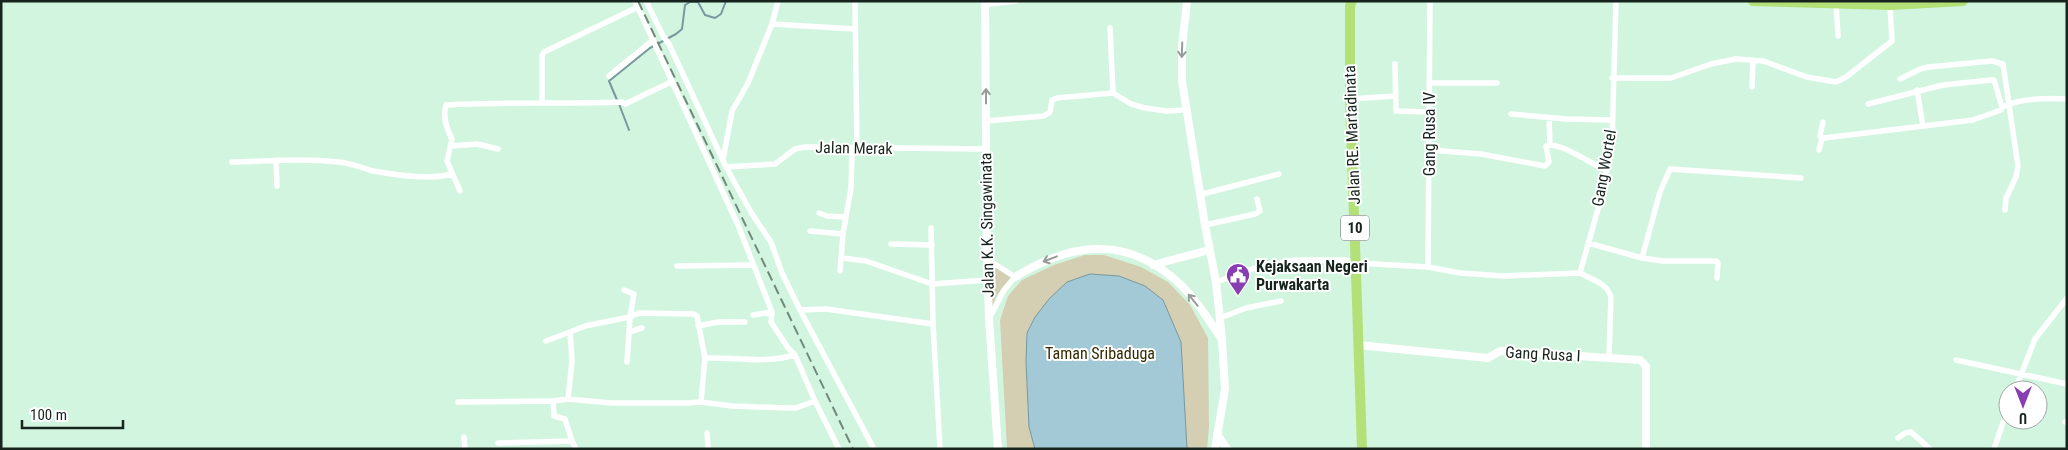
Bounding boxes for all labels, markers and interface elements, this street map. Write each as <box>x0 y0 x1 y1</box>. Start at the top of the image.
one-way arrow <box>1177 41 1187 57</box>
street label: Jalan RE. Martadinata <box>1340 65 1364 205</box>
one-way arrow <box>981 88 991 104</box>
street label: Gang Rusa IV <box>1420 92 1439 176</box>
street label: Gang Wortel <box>1588 128 1620 208</box>
street label: Jalan Merak <box>815 138 894 158</box>
street label: Jalan K.K. Singawinata <box>976 152 998 298</box>
road number: 10 <box>1341 216 1369 240</box>
one-way arrow <box>1042 256 1057 265</box>
place label: Kejaksaan Negeri Purwakarta <box>1256 257 1368 294</box>
public building icon: Kejaksaan Negeri Purwakarta <box>1225 262 1251 296</box>
one-way arrow <box>1188 294 1199 307</box>
street label: Gang Rusa I <box>1505 343 1581 365</box>
park label: Taman Sribaduga <box>1045 344 1155 363</box>
north arrow <box>1998 380 2048 430</box>
scale bar <box>22 398 124 430</box>
text: 100 m <box>30 406 67 424</box>
text: U <box>2019 410 2027 426</box>

